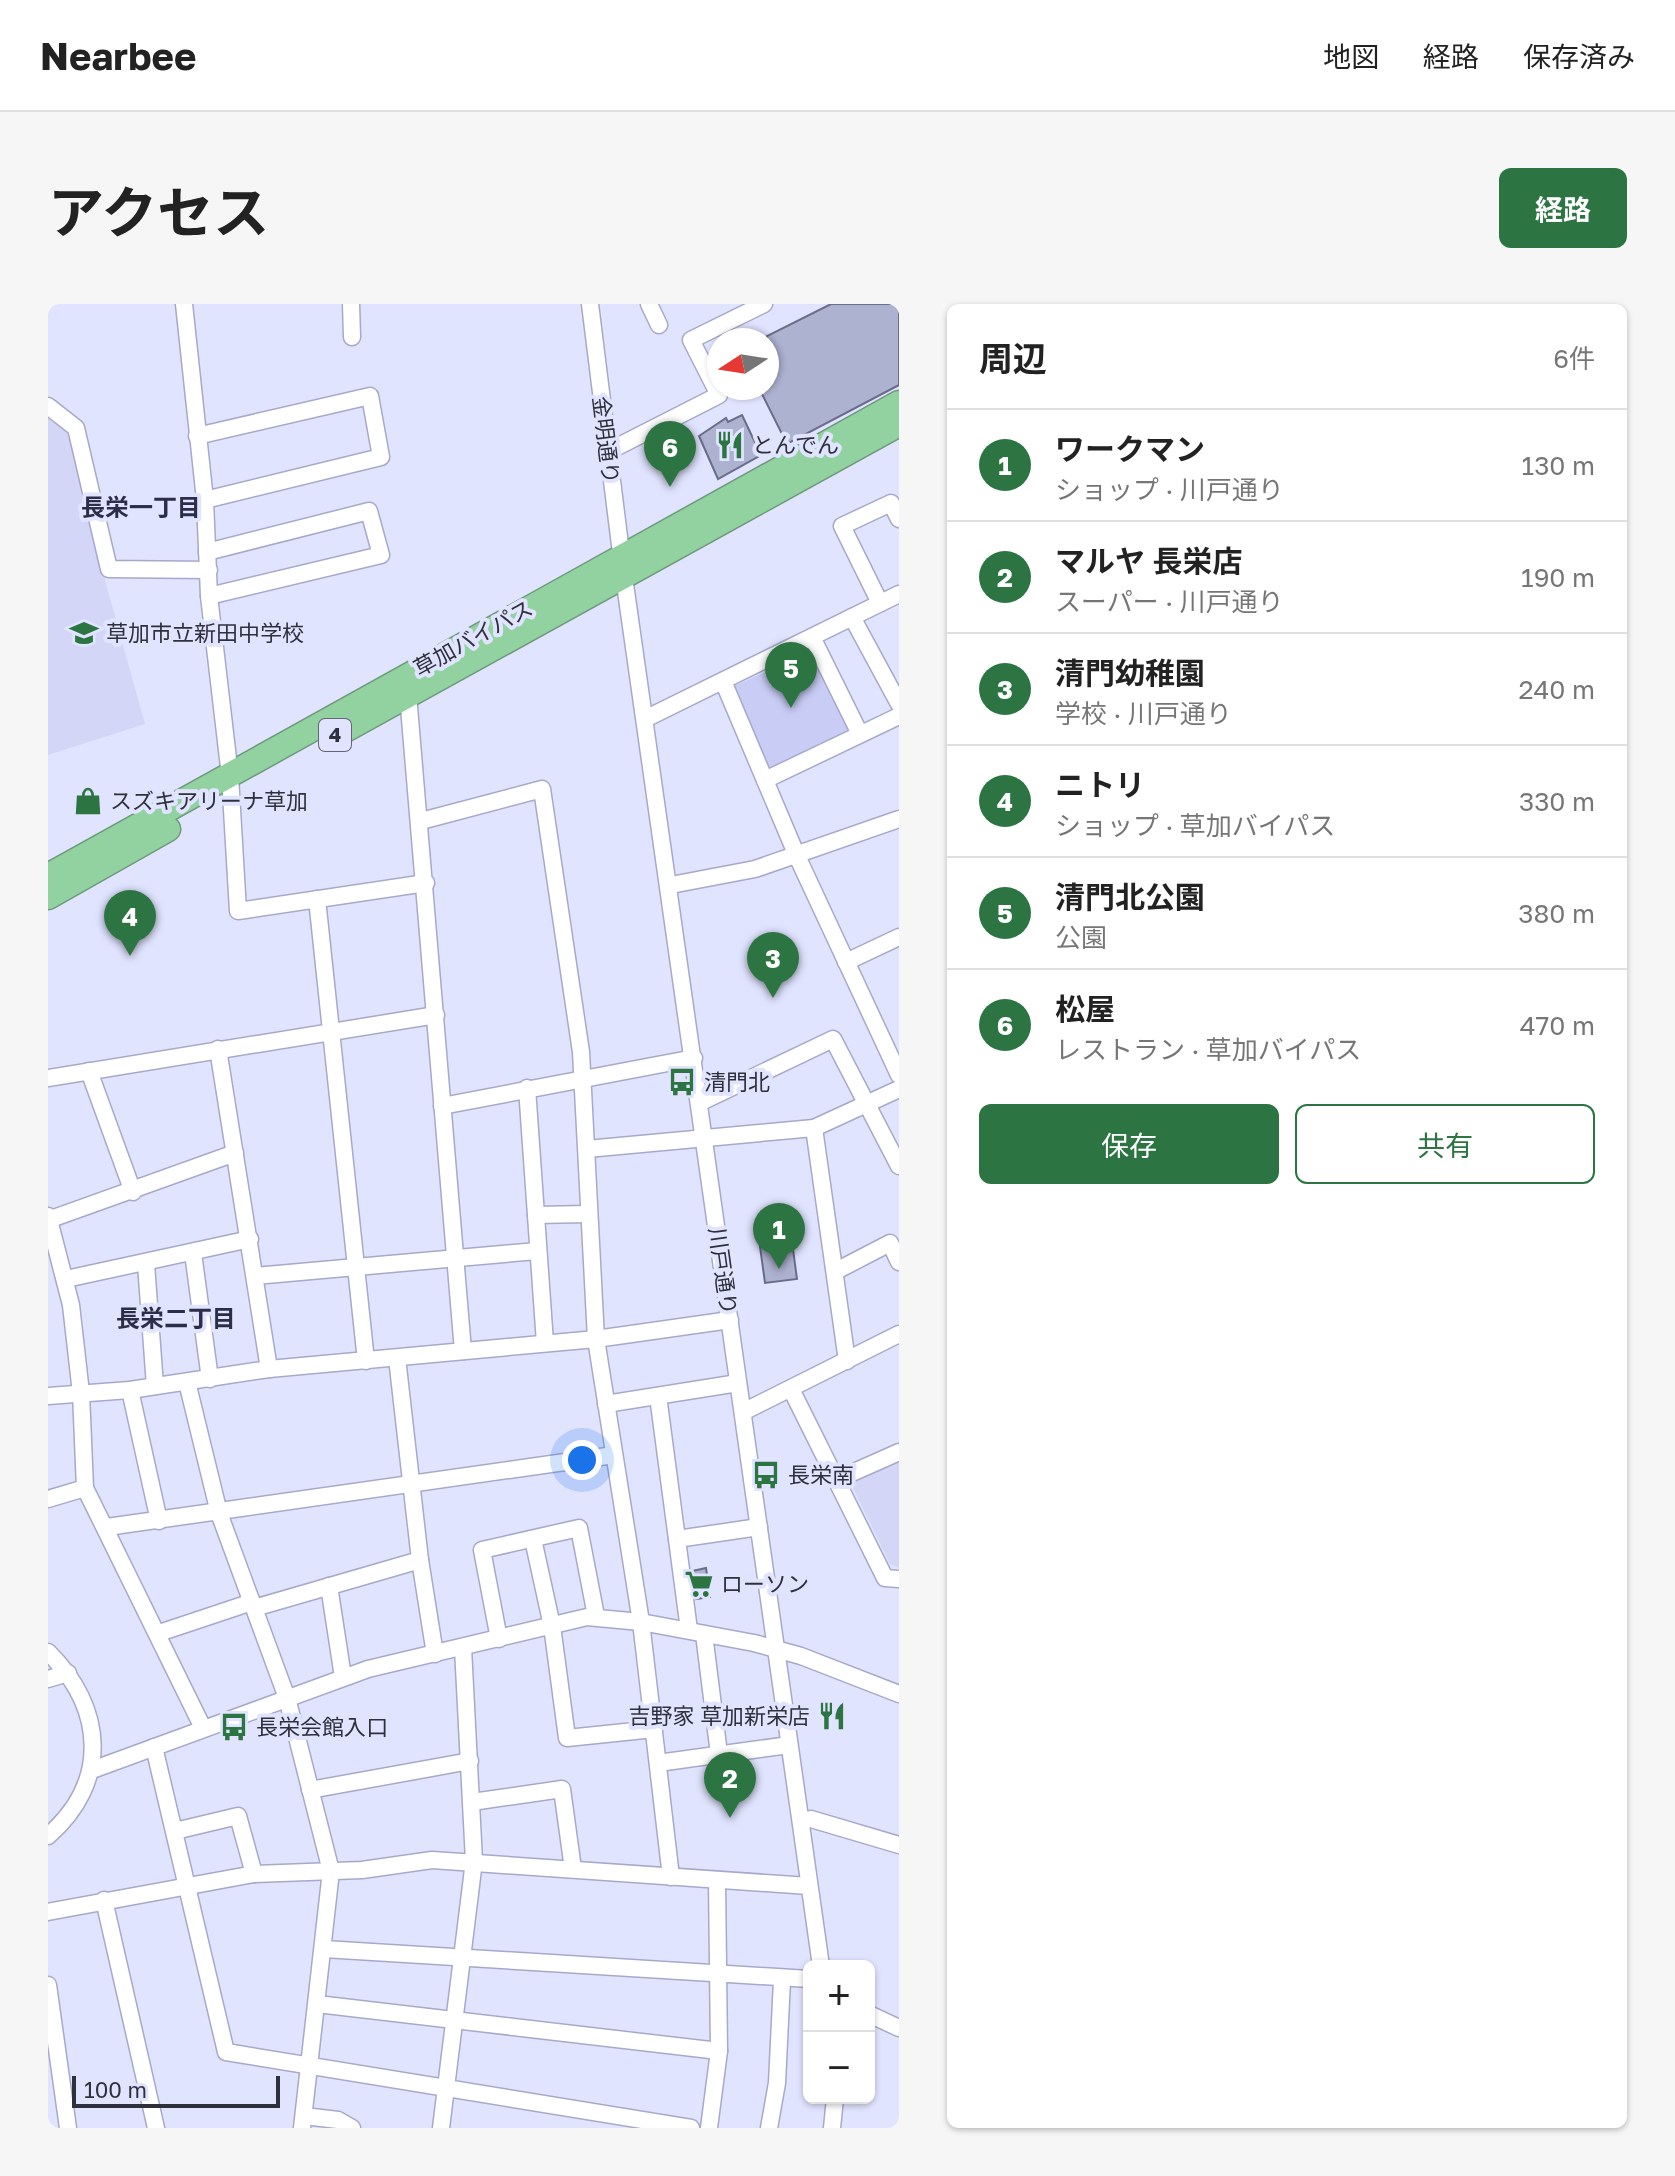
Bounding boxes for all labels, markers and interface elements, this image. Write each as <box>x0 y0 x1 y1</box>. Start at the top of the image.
text: Nearbee <box>40 33 196 78</box>
text: 地図 <box>1323 40 1379 73</box>
text: 経路 <box>1423 40 1479 73</box>
text: 保存済み <box>1523 40 1635 73</box>
button: 経路 <box>1499 168 1627 248</box>
text: アクセス <box>48 178 269 245</box>
north arrow <box>707 328 779 400</box>
text: 周辺 <box>979 338 1047 378</box>
text: 6件 <box>1553 343 1595 374</box>
street label: 金明通り <box>588 395 625 485</box>
pin: 6 <box>644 421 696 487</box>
restaurant icon: とんでん <box>715 430 745 460</box>
place label: とんでん <box>752 431 839 458</box>
text: ワークマン <box>1055 431 1205 467</box>
text: 1 <box>998 450 1012 481</box>
text: 130 m <box>1522 450 1595 481</box>
text: ショップ · 川戸通り <box>1055 474 1284 505</box>
district label: 長栄一丁目 <box>81 492 201 521</box>
text: マルヤ 長栄店 <box>1055 543 1243 579</box>
text: 2 <box>997 562 1013 593</box>
text: 190 m <box>1521 562 1595 593</box>
text: スーパー · 川戸通り <box>1055 586 1284 617</box>
street label: 草加バイパス <box>409 594 537 681</box>
school or university icon: 草加市立新田中学校 <box>69 618 99 648</box>
place label: 草加市立新田中学校 <box>106 619 304 646</box>
pin: 5 <box>765 642 817 708</box>
text: 清門幼稚園 <box>1055 655 1205 691</box>
text: 3 <box>997 674 1013 705</box>
text: 240 m <box>1518 674 1595 705</box>
text: 学校 · 川戸通り <box>1055 698 1232 729</box>
road number: 4 <box>319 719 351 751</box>
text: ニトリ <box>1055 767 1145 803</box>
shop icon: スズキアリーナ草加 <box>73 786 103 816</box>
text: 4 <box>997 786 1013 817</box>
text: 330 m <box>1519 786 1595 817</box>
place label: スズキアリーナ草加 <box>110 787 308 814</box>
text: ショップ · 草加バイパス <box>1055 810 1335 841</box>
text: 清門北公園 <box>1055 879 1205 915</box>
pin: 4 <box>104 890 156 956</box>
text: 5 <box>997 898 1013 929</box>
text: 380 m <box>1518 898 1595 929</box>
text: 公園 <box>1055 922 1107 953</box>
pin: 3 <box>747 932 799 998</box>
text: 松屋 <box>1055 991 1115 1027</box>
text: 6 <box>997 1010 1013 1041</box>
text: 470 m <box>1520 1010 1595 1041</box>
text: レストラン · 草加バイパス <box>1055 1034 1361 1065</box>
bus stop icon: 清門北 <box>667 1067 697 1097</box>
place label: 清門北 <box>704 1068 770 1095</box>
button: 保存 <box>979 1104 1279 1184</box>
button: 共有 <box>1295 1104 1595 1184</box>
pin: 1 <box>753 1203 805 1269</box>
street label: 川戸通り <box>704 1225 743 1316</box>
district label: 長栄二丁目 <box>116 1303 236 1332</box>
your location <box>562 1440 602 1480</box>
bus stop icon: 長栄南 <box>751 1460 781 1490</box>
place label: 長栄南 <box>788 1461 854 1488</box>
supermarket icon: ローソン <box>684 1569 714 1599</box>
place label: ローソン <box>721 1570 809 1597</box>
restaurant icon: 吉野家 草加新栄店 <box>817 1701 847 1731</box>
place label: 吉野家 草加新栄店 <box>628 1702 810 1729</box>
bus stop icon: 長栄会館入口 <box>219 1712 249 1742</box>
place label: 長栄会館入口 <box>256 1713 388 1740</box>
pin: 2 <box>704 1752 756 1818</box>
map controls <box>803 1960 875 2104</box>
button: + <box>803 1960 875 2032</box>
button: − <box>803 2032 875 2104</box>
scale bar <box>72 2072 280 2108</box>
text: 100 m <box>84 2076 147 2103</box>

